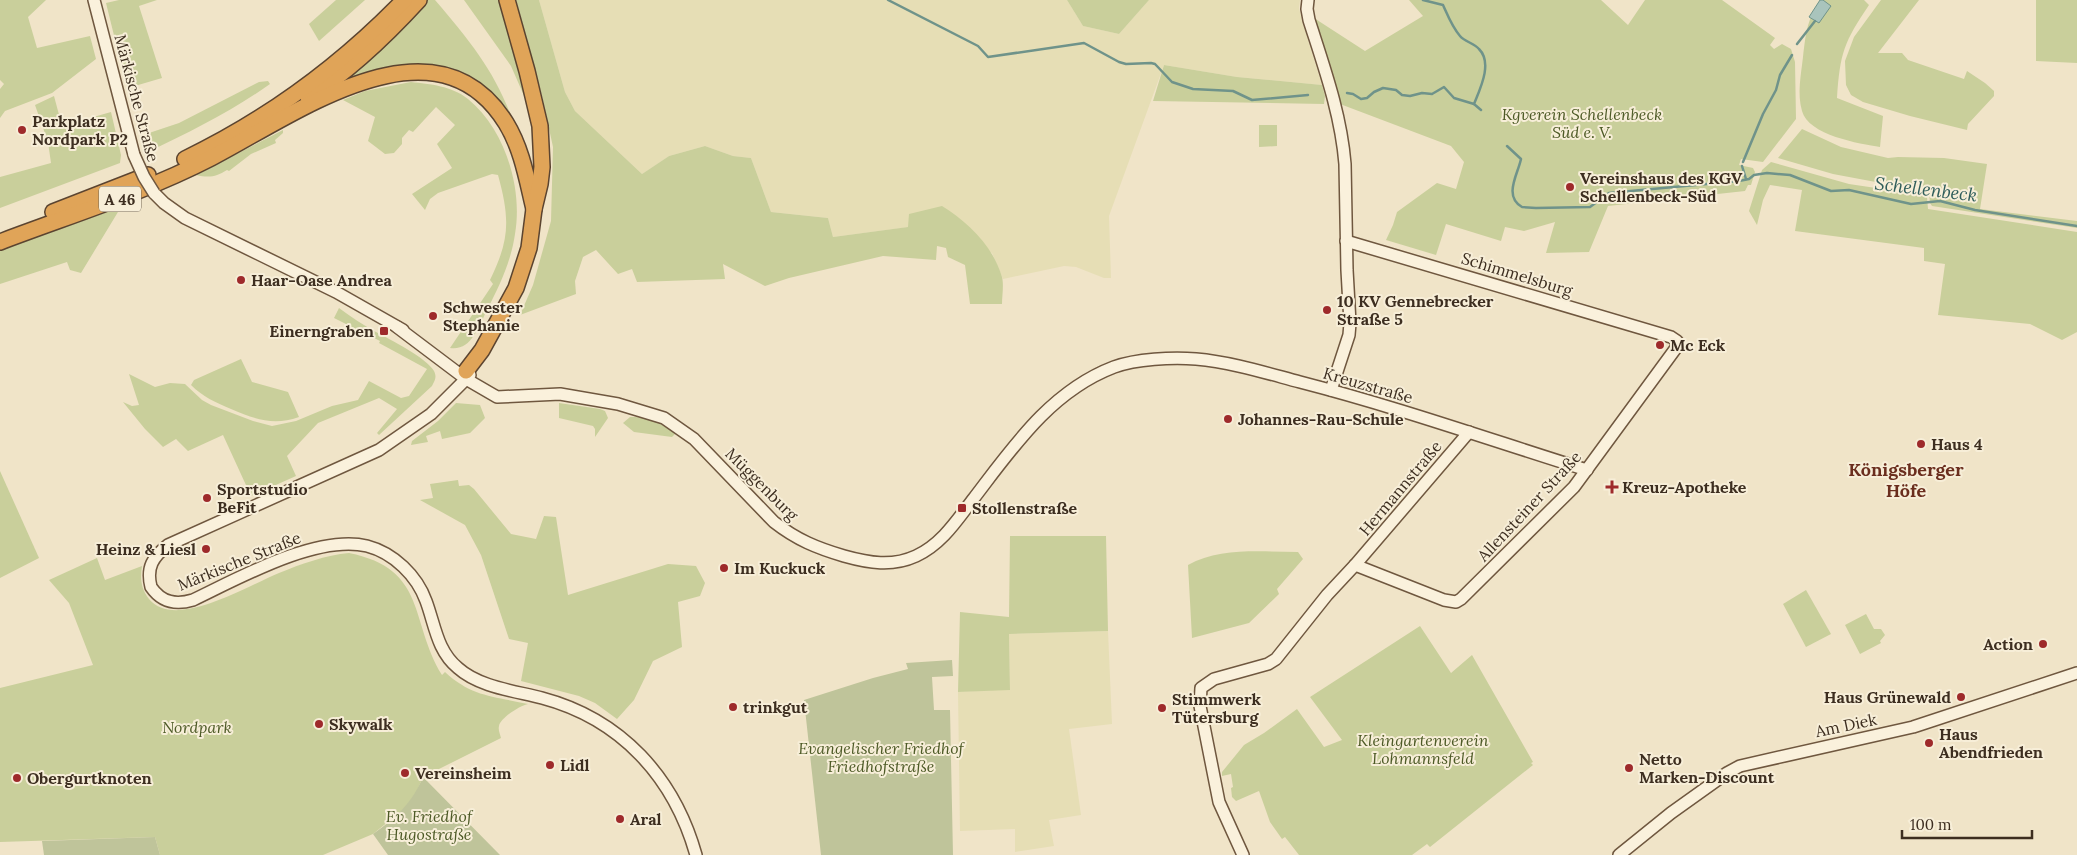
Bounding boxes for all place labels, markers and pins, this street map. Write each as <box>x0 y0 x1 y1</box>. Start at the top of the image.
place label: Parkplatz Nordpark P2 <box>32 111 128 149</box>
marker: Parkplatz Nordpark P2 <box>16 124 28 136</box>
place label: Vereinshaus des KGV Schellenbeck-Süd <box>1580 168 1743 206</box>
marker: Vereinshaus des KGV Schellenbeck-Süd <box>1564 181 1576 193</box>
place label: Haar-Oase Andrea <box>251 270 392 290</box>
marker: Haar-Oase Andrea <box>235 274 247 286</box>
place label: 10 KV Gennebrecker Straße 5 <box>1337 291 1494 329</box>
place label: Schwester Stephanie <box>443 297 523 335</box>
marker: 10 KV Gennebrecker Straße 5 <box>1321 304 1333 316</box>
marker: Schwester Stephanie <box>427 310 439 322</box>
place label: Einerngraben <box>269 321 374 341</box>
marker: Einerngraben <box>378 325 390 337</box>
place label: Mc Eck <box>1670 335 1726 355</box>
marker: Mc Eck <box>1654 339 1666 351</box>
place label: Johannes-Rau-Schule <box>1238 409 1404 429</box>
marker: Johannes-Rau-Schule <box>1222 413 1234 425</box>
place label: Haus 4 <box>1931 434 1983 454</box>
marker: Haus 4 <box>1915 438 1927 450</box>
place label: Kreuz-Apotheke <box>1622 477 1747 497</box>
place label: Sportstudio BeFit <box>217 479 307 517</box>
marker: Kreuz-Apotheke <box>1606 481 1618 493</box>
marker: Sportstudio BeFit <box>201 492 213 504</box>
place label: Stollenstraße <box>972 498 1078 518</box>
marker: Stollenstraße <box>956 502 968 514</box>
place label: Heinz & Liesl <box>96 539 196 559</box>
marker: Heinz & Liesl <box>200 543 212 555</box>
place label: Im Kuckuck <box>734 558 826 578</box>
marker: Im Kuckuck <box>718 562 730 574</box>
place label: Action <box>1983 634 2033 654</box>
marker: Action <box>2037 638 2049 650</box>
place label: Haus Grünewald <box>1824 687 1951 707</box>
place label: Stimmwerk Tütersburg <box>1172 689 1261 727</box>
marker: Haus Grünewald <box>1955 691 1967 703</box>
place label: trinkgut <box>743 697 808 717</box>
marker: trinkgut <box>727 701 739 713</box>
marker: Stimmwerk Tütersburg <box>1156 702 1168 714</box>
place label: Skywalk <box>329 714 393 734</box>
marker: Skywalk <box>313 718 325 730</box>
place label: Haus Abendfrieden <box>1939 724 2043 762</box>
marker: Haus Abendfrieden <box>1923 737 1935 749</box>
place label: Netto Marken-Discount <box>1639 749 1775 787</box>
place label: Lidl <box>560 755 589 775</box>
marker: Lidl <box>544 759 556 771</box>
marker: Netto Marken-Discount <box>1623 762 1635 774</box>
place label: Vereinsheim <box>415 763 512 783</box>
marker: Vereinsheim <box>399 767 411 779</box>
place label: Obergurtknoten <box>27 768 152 788</box>
marker: Obergurtknoten <box>11 772 23 784</box>
place label: Aral <box>630 809 662 829</box>
marker: Aral <box>614 813 626 825</box>

